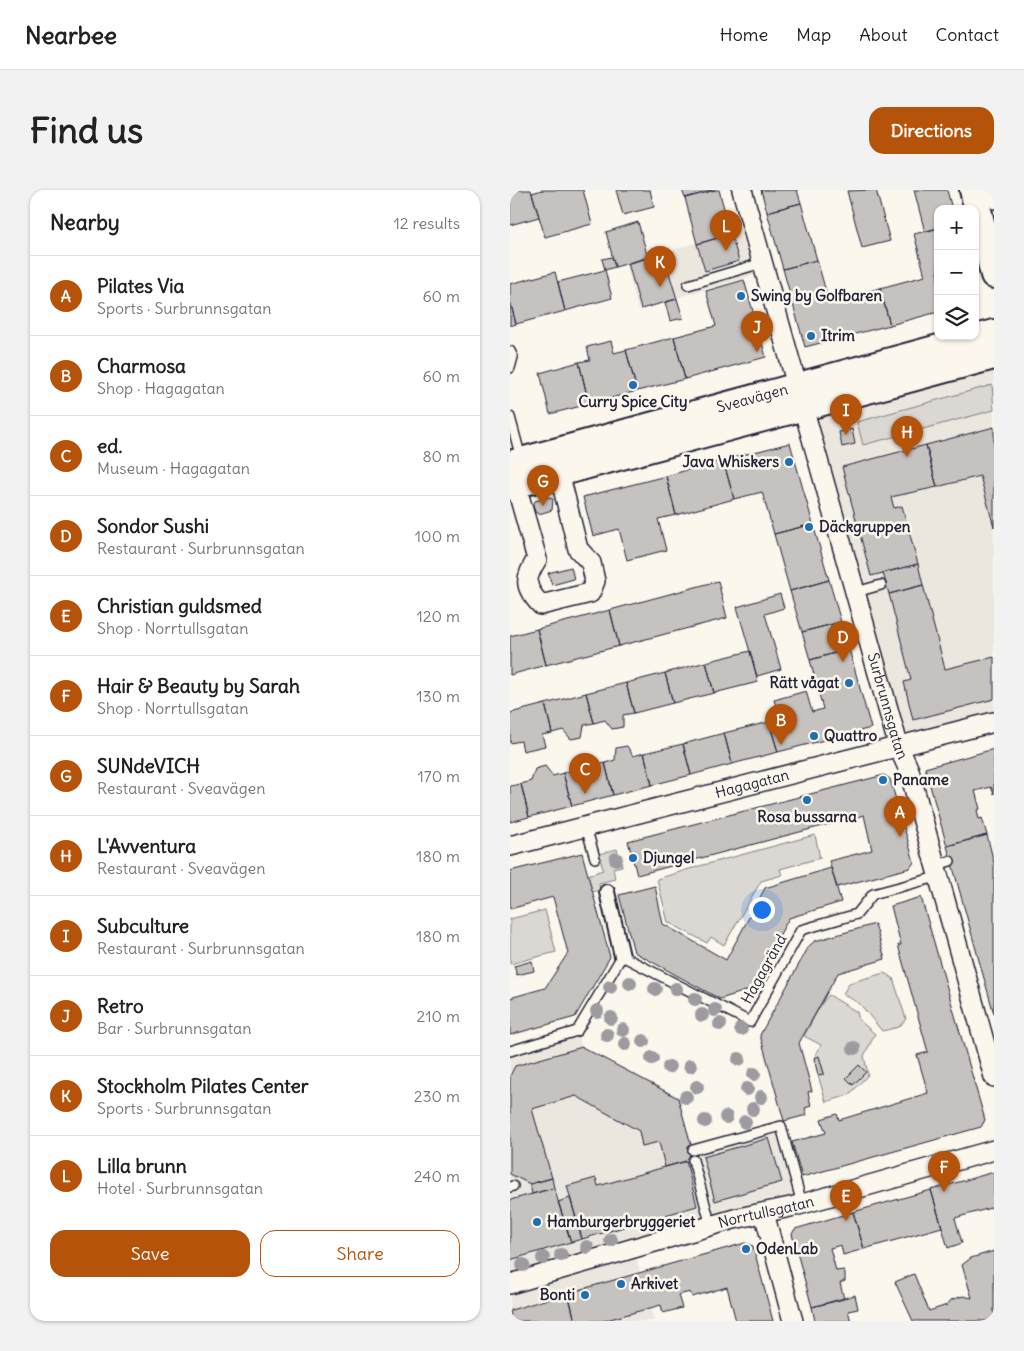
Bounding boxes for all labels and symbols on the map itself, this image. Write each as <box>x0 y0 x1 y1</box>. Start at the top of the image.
pin: L <box>710 210 742 251</box>
pin: K <box>644 246 676 287</box>
place label: Swing by Golfbaren <box>751 286 882 306</box>
marker: Swing by Golfbaren <box>735 290 747 302</box>
pin: J <box>741 311 773 352</box>
place label: Itrim <box>821 326 855 345</box>
marker: Itrim <box>805 330 817 342</box>
marker: Curry Spice City <box>627 379 639 391</box>
street label: Sveavägen <box>714 379 790 417</box>
place label: Curry Spice City <box>579 392 687 412</box>
pin: I <box>830 394 862 435</box>
pin: H <box>891 416 923 457</box>
place label: Java Whiskers <box>682 452 779 471</box>
marker: Java Whiskers <box>783 456 795 468</box>
pin: G <box>527 465 559 506</box>
place label: Däckgruppen <box>819 517 911 537</box>
marker: Däckgruppen <box>803 521 815 533</box>
pin: D <box>827 621 859 662</box>
street label: Surbrunnsgatan <box>864 650 913 762</box>
place label: Rätt vågat <box>770 673 840 693</box>
marker: Rätt vågat <box>843 677 855 689</box>
pin: B <box>765 704 797 745</box>
place label: Quattro <box>824 726 878 745</box>
marker: Quattro <box>808 730 820 742</box>
pin: C <box>569 753 601 794</box>
street label: Hagagatan <box>713 765 791 802</box>
place label: Paname <box>893 770 949 789</box>
marker: Paname <box>877 774 889 786</box>
marker: Rosa bussarna <box>801 794 813 806</box>
pin: A <box>884 796 916 837</box>
place label: Rosa bussarna <box>757 807 857 826</box>
place label: Djungel <box>643 848 694 868</box>
marker: Djungel <box>627 852 639 864</box>
your location <box>749 897 775 923</box>
street label: Hagagränd <box>737 931 791 1007</box>
pin: F <box>928 1151 960 1192</box>
pin: E <box>830 1180 862 1221</box>
street label: Norrtullsgatan <box>716 1191 816 1232</box>
place label: Hamburgerbryggeriet <box>547 1212 696 1232</box>
marker: Hamburgerbryggeriet <box>531 1216 543 1228</box>
place label: OdenLab <box>756 1239 818 1258</box>
marker: OdenLab <box>740 1243 752 1255</box>
place label: Arkivet <box>631 1274 679 1293</box>
marker: Arkivet <box>615 1278 627 1290</box>
place label: Bonti <box>540 1285 575 1304</box>
marker: Bonti <box>579 1289 591 1301</box>

